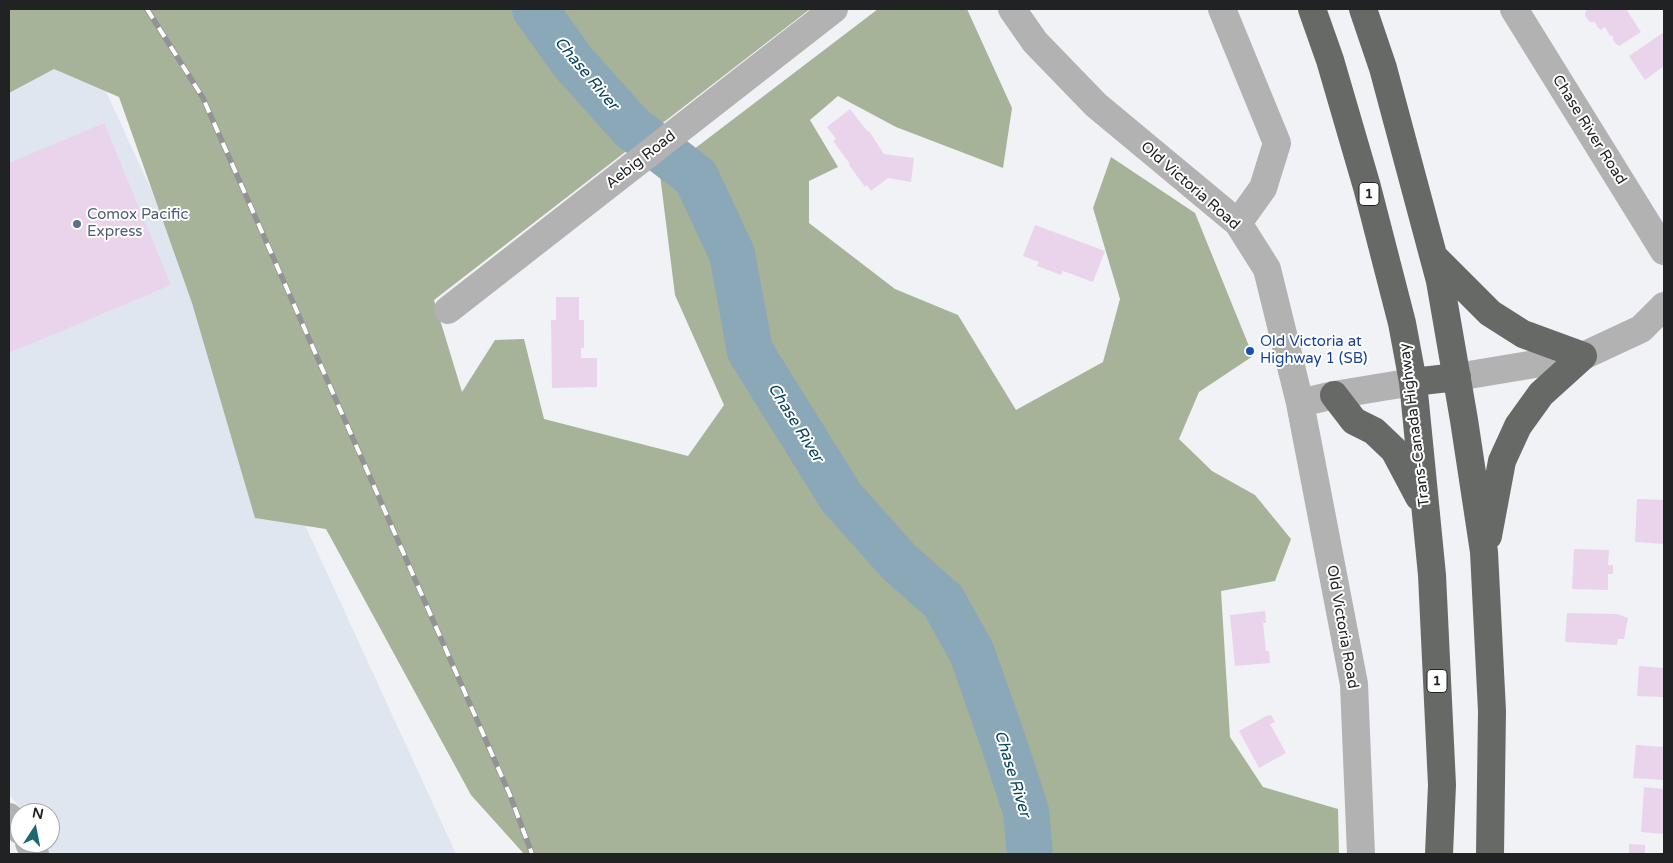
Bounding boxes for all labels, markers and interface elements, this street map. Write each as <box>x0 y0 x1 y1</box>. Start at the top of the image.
water label: Chase River <box>550 33 622 115</box>
street label: Chase River Road <box>1548 72 1630 188</box>
street label: Aebig Road <box>602 127 680 193</box>
street label: Old Victoria Road <box>1137 138 1243 234</box>
road number: 1 <box>1359 182 1379 205</box>
place label: Comox Pacific Express <box>87 206 188 241</box>
marker: Comox Pacific Express <box>71 218 83 230</box>
place label: Old Victoria at Highway 1 (SB) <box>1260 333 1367 368</box>
street label: Trans-Canada Highway <box>1396 342 1434 508</box>
marker: Old Victoria at Highway 1 (SB) <box>1244 345 1256 357</box>
water label: Chase River <box>763 380 827 466</box>
street label: Old Victoria Road <box>1322 564 1362 690</box>
road number: 1 <box>1427 669 1447 692</box>
water label: Chase River <box>990 728 1034 820</box>
north arrow <box>10 803 60 853</box>
text: N <box>31 804 45 823</box>

